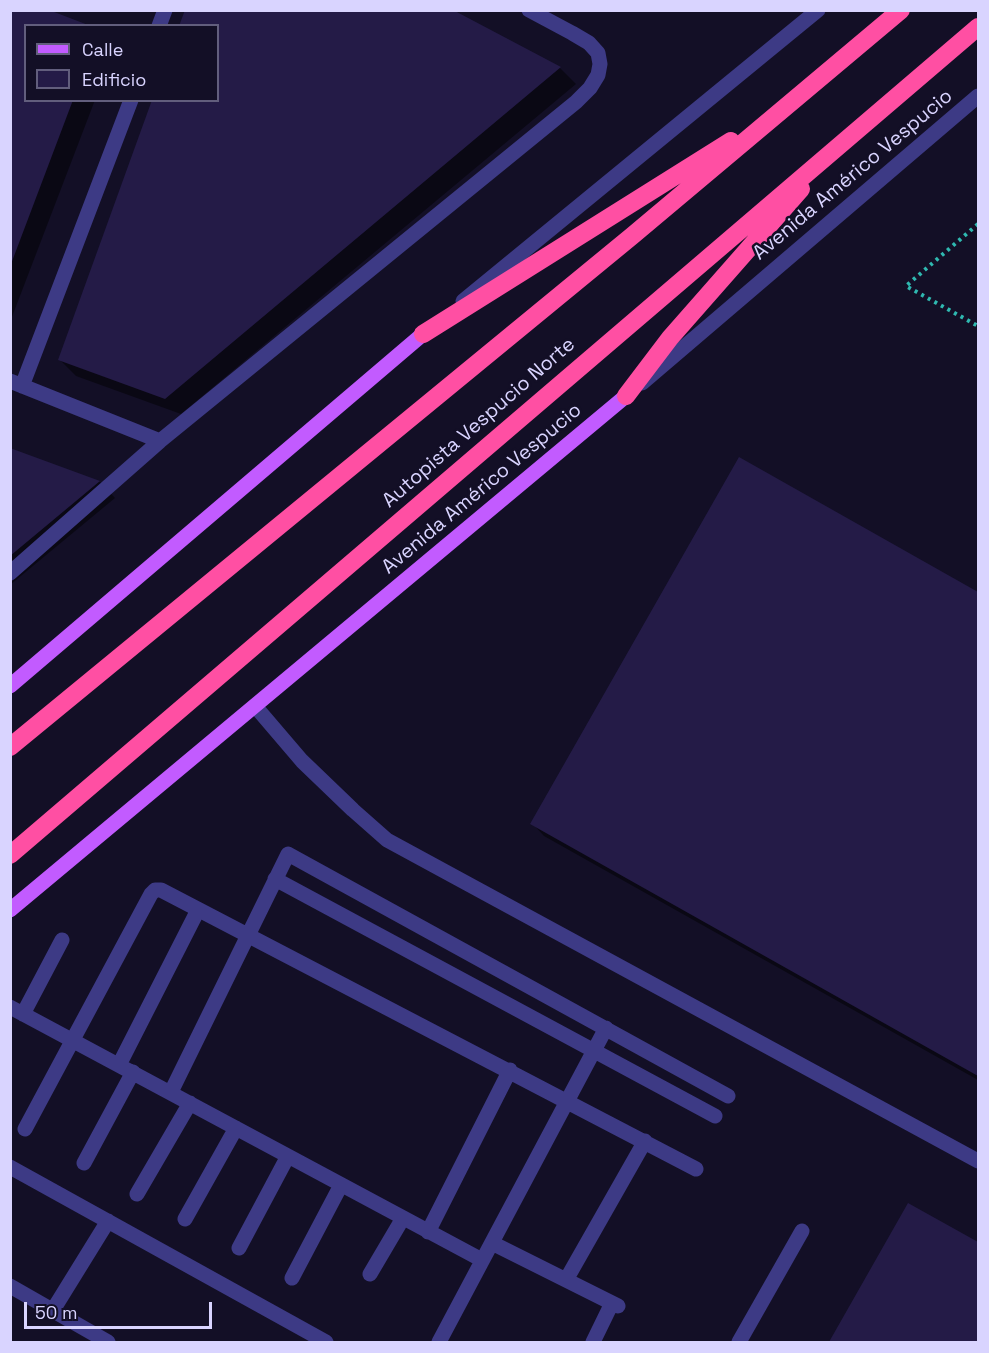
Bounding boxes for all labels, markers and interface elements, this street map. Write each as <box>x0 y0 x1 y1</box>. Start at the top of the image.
legend <box>24 24 219 102</box>
text: Calle <box>82 38 123 61</box>
text: Edificio <box>82 68 146 91</box>
street label: Avenida Américo Vespucio <box>748 84 958 266</box>
street label: Autopista Vespucio Norte <box>378 333 580 513</box>
street label: Avenida Américo Vespucio <box>377 398 587 580</box>
scale bar <box>27 1290 214 1328</box>
text: 50 m <box>35 1301 77 1324</box>

